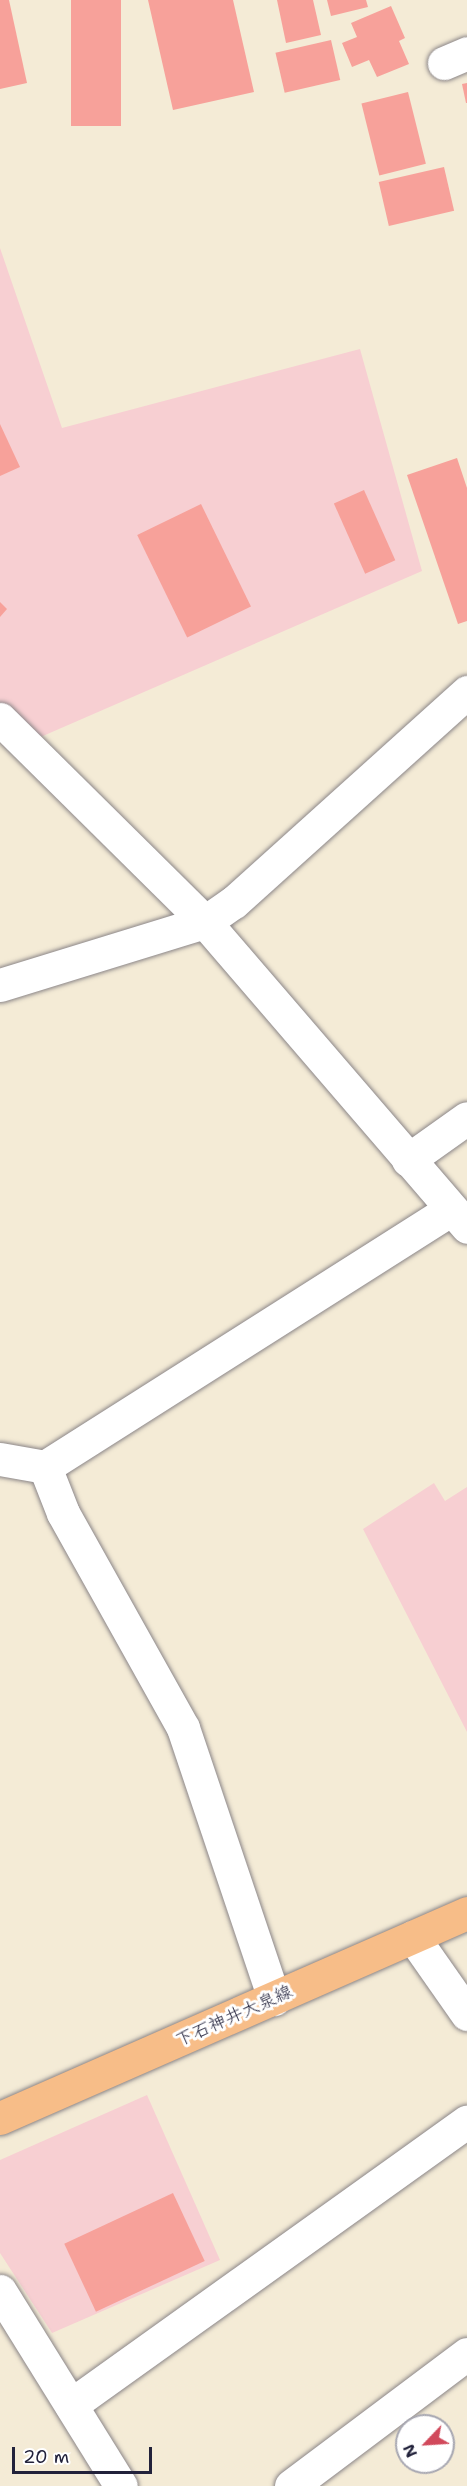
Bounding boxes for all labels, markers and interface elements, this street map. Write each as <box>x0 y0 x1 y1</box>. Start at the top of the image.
street label: 下石神井大泉線 <box>172 1981 296 2051</box>
north arrow <box>395 2414 455 2474</box>
scale bar <box>15 2435 154 2473</box>
text: N <box>398 2441 422 2461</box>
text: 20 m <box>23 2445 69 2469</box>

